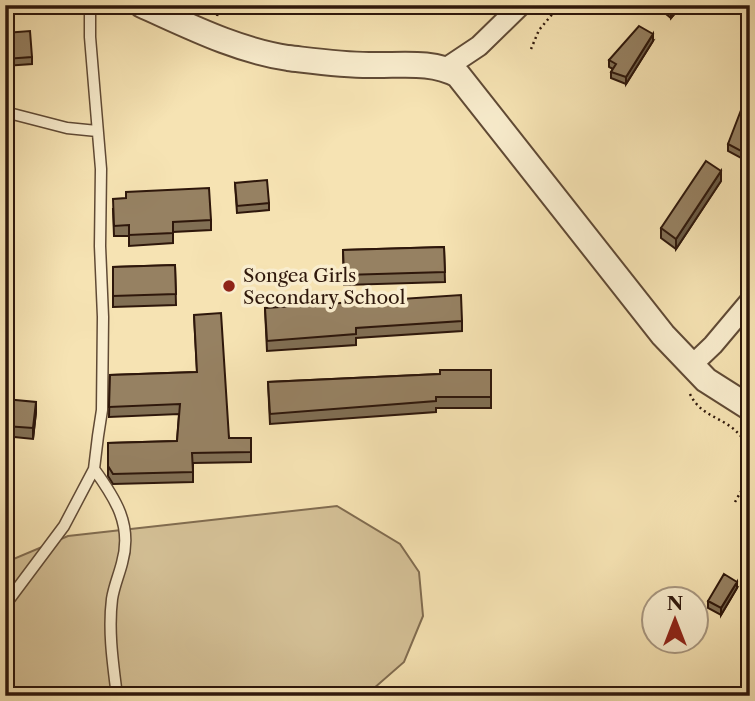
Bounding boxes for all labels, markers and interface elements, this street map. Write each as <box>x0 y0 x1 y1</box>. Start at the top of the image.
place label: Songea Girls Secondary School <box>243 264 406 309</box>
marker: Songea Girls Secondary School <box>221 278 237 294</box>
north arrow <box>640 586 710 656</box>
text: N <box>667 592 683 615</box>

